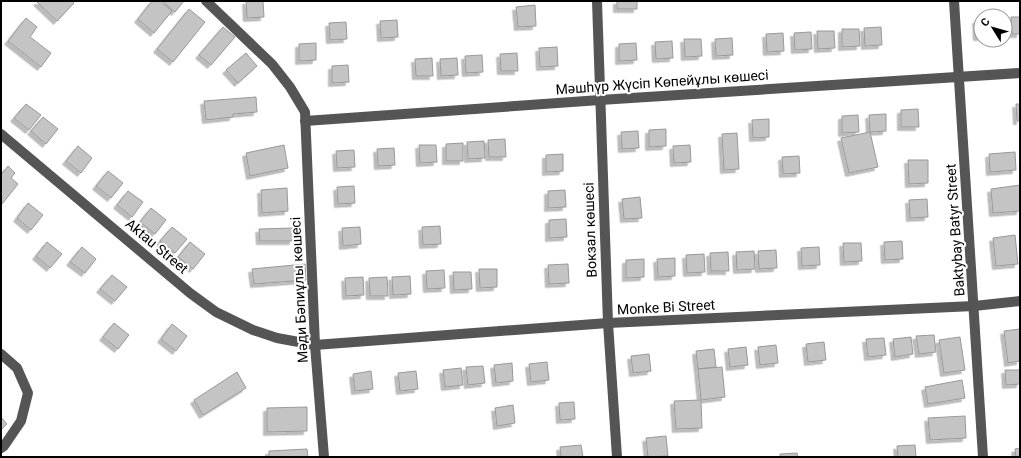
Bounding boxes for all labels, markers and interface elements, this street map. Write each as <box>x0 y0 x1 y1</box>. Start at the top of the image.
north arrow <box>973 8 1013 48</box>
text: С <box>978 15 993 29</box>
street label: Мәшһүр Жүсіп Көпейұлы көшесі <box>555 67 769 97</box>
street label: Baktybay Batyr Street <box>942 163 968 297</box>
street label: Вокзал көшесі <box>580 182 600 278</box>
street label: Aktau Street <box>123 215 192 277</box>
street label: Мәди Бәпиұлы көшесі <box>287 217 311 363</box>
street label: Monke Bi Street <box>616 296 716 318</box>

